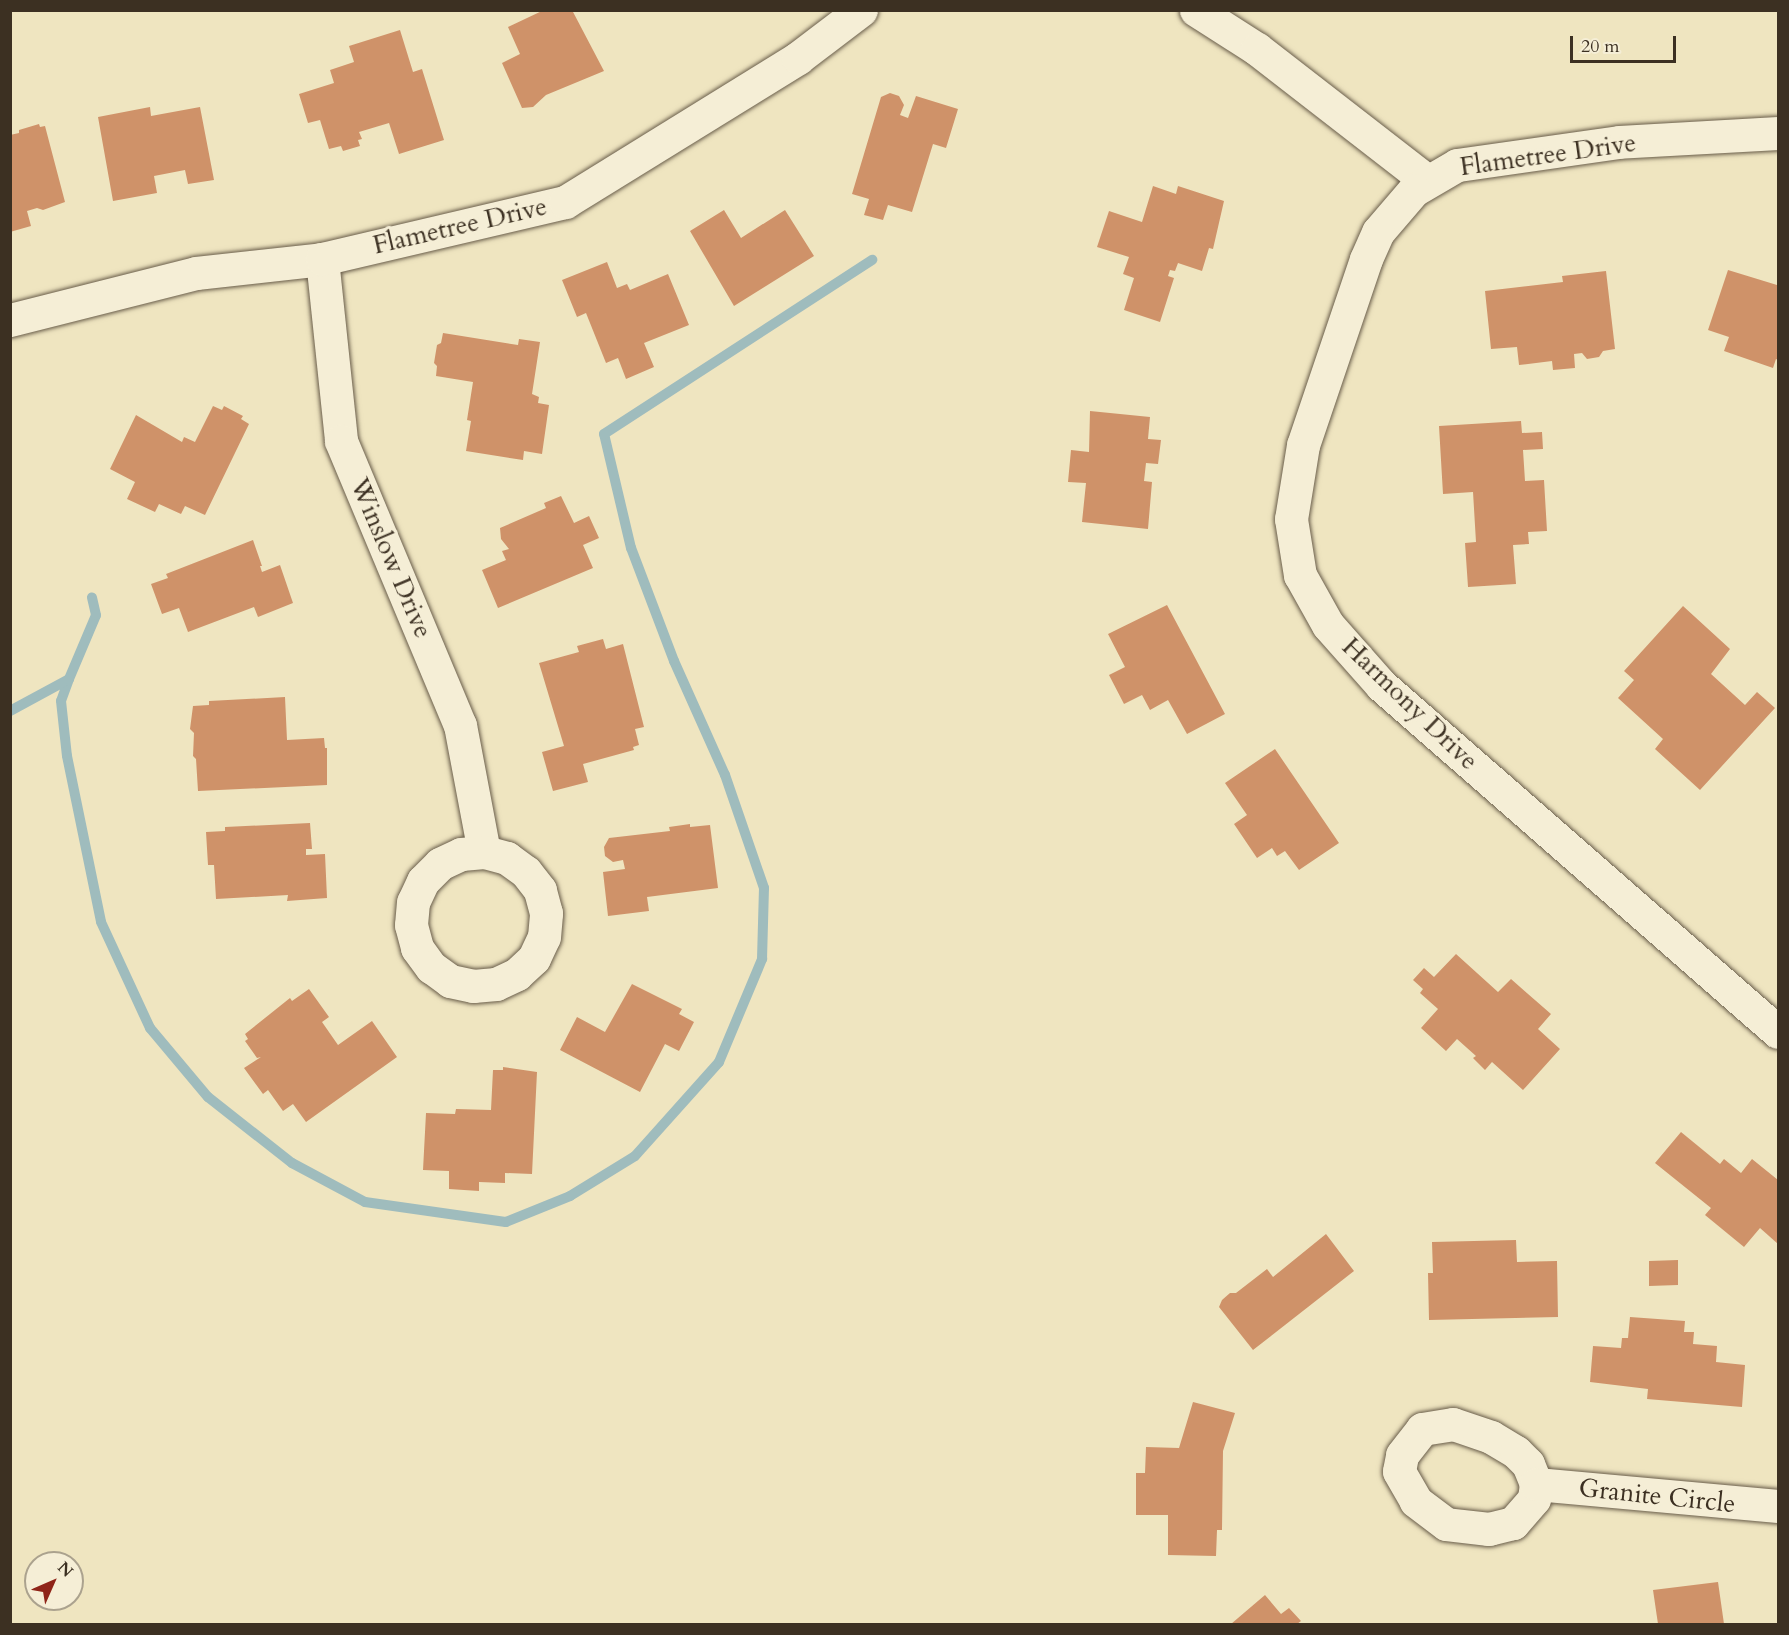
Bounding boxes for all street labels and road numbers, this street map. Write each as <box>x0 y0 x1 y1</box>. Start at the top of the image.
street label: Flametree Drive <box>1458 127 1638 183</box>
street label: Flametree Drive <box>370 191 550 261</box>
street label: Winslow Drive <box>343 473 439 643</box>
street label: Harmony Drive <box>1336 631 1484 777</box>
street label: Granite Circle <box>1577 1472 1737 1520</box>

